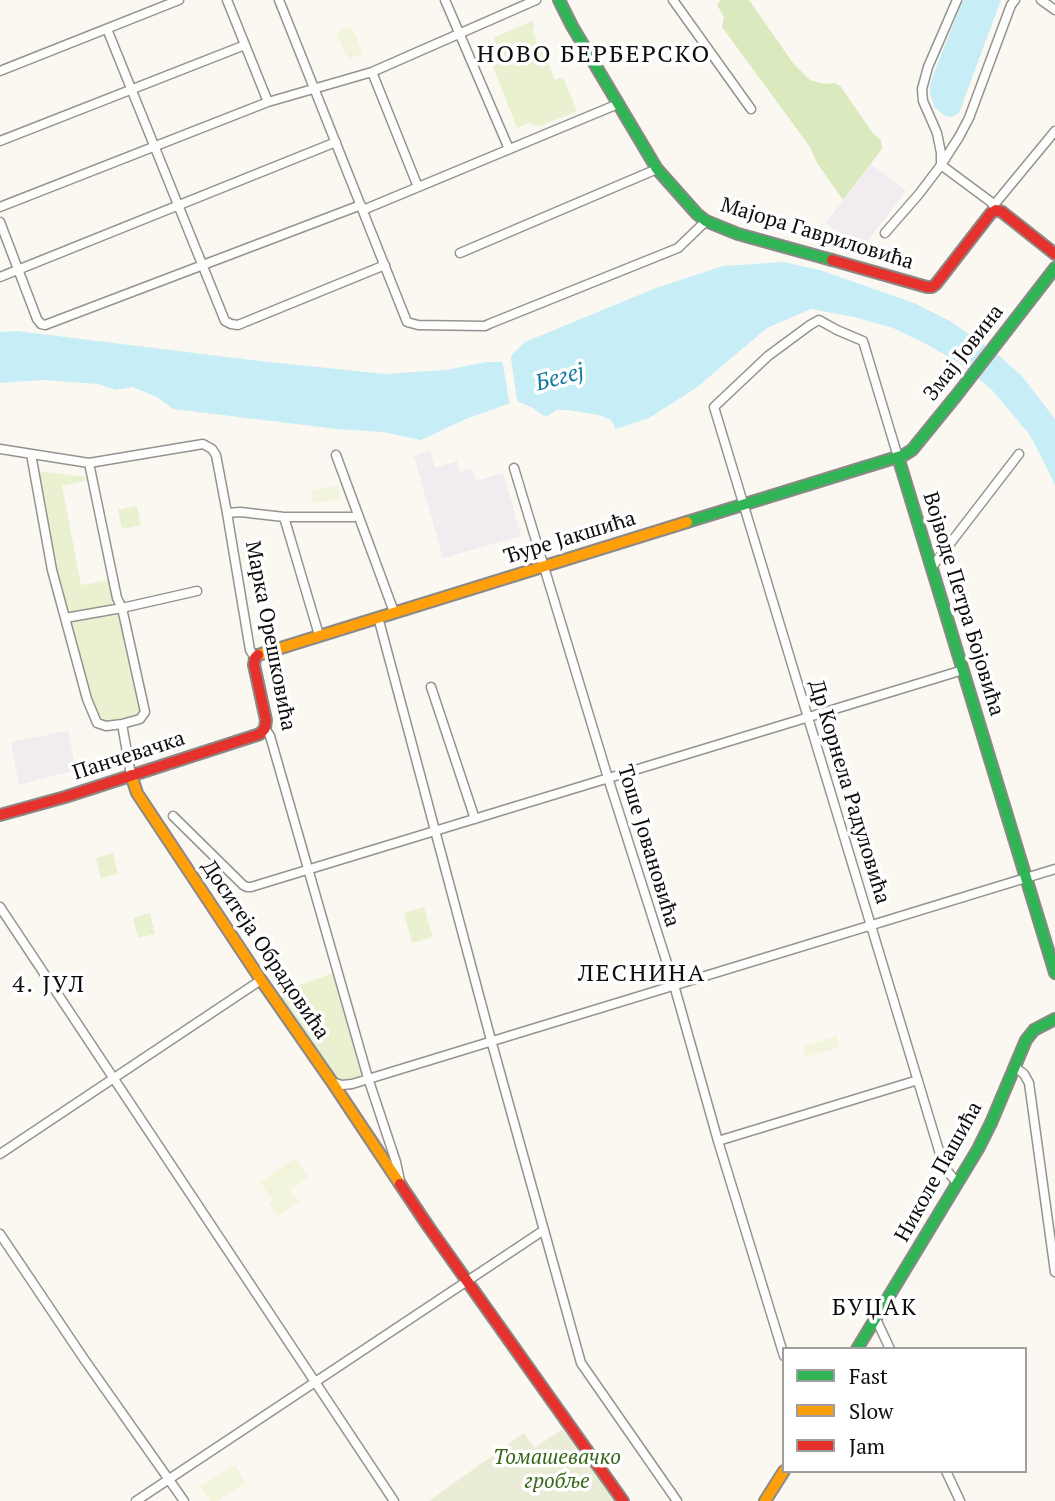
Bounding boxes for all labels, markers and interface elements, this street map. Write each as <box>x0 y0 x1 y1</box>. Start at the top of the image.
district label: НОВО БЕРБЕРСКО <box>479 41 709 69</box>
street label: Мајора Гавриловића <box>717 193 917 275</box>
street label: Змај Јовина <box>919 300 1009 406</box>
water label: Бегеј <box>532 358 588 398</box>
street label: Војводе Петра Бојовића <box>917 489 1009 719</box>
street label: Ђуре Јакшића <box>501 506 639 570</box>
street label: Марка Орешковића <box>239 539 301 733</box>
street label: Др Корнела Радуловића <box>803 677 895 907</box>
street label: Панчевачка <box>70 726 188 786</box>
street label: Тоше Јовановића <box>611 762 685 930</box>
street label: Доситеја Обрадовића <box>196 856 334 1044</box>
district label: ЛЕСНИНА <box>579 960 705 988</box>
district label: 4. ЈУЛ <box>13 971 85 999</box>
street label: Николе Пашића <box>890 1098 988 1246</box>
district label: БУЏАК <box>833 1294 917 1322</box>
legend <box>782 1347 1027 1473</box>
text: Fast <box>849 1362 888 1390</box>
text: Slow <box>849 1397 893 1425</box>
text: Jam <box>849 1432 885 1460</box>
park label: Томашевачко гробље <box>493 1445 621 1495</box>

